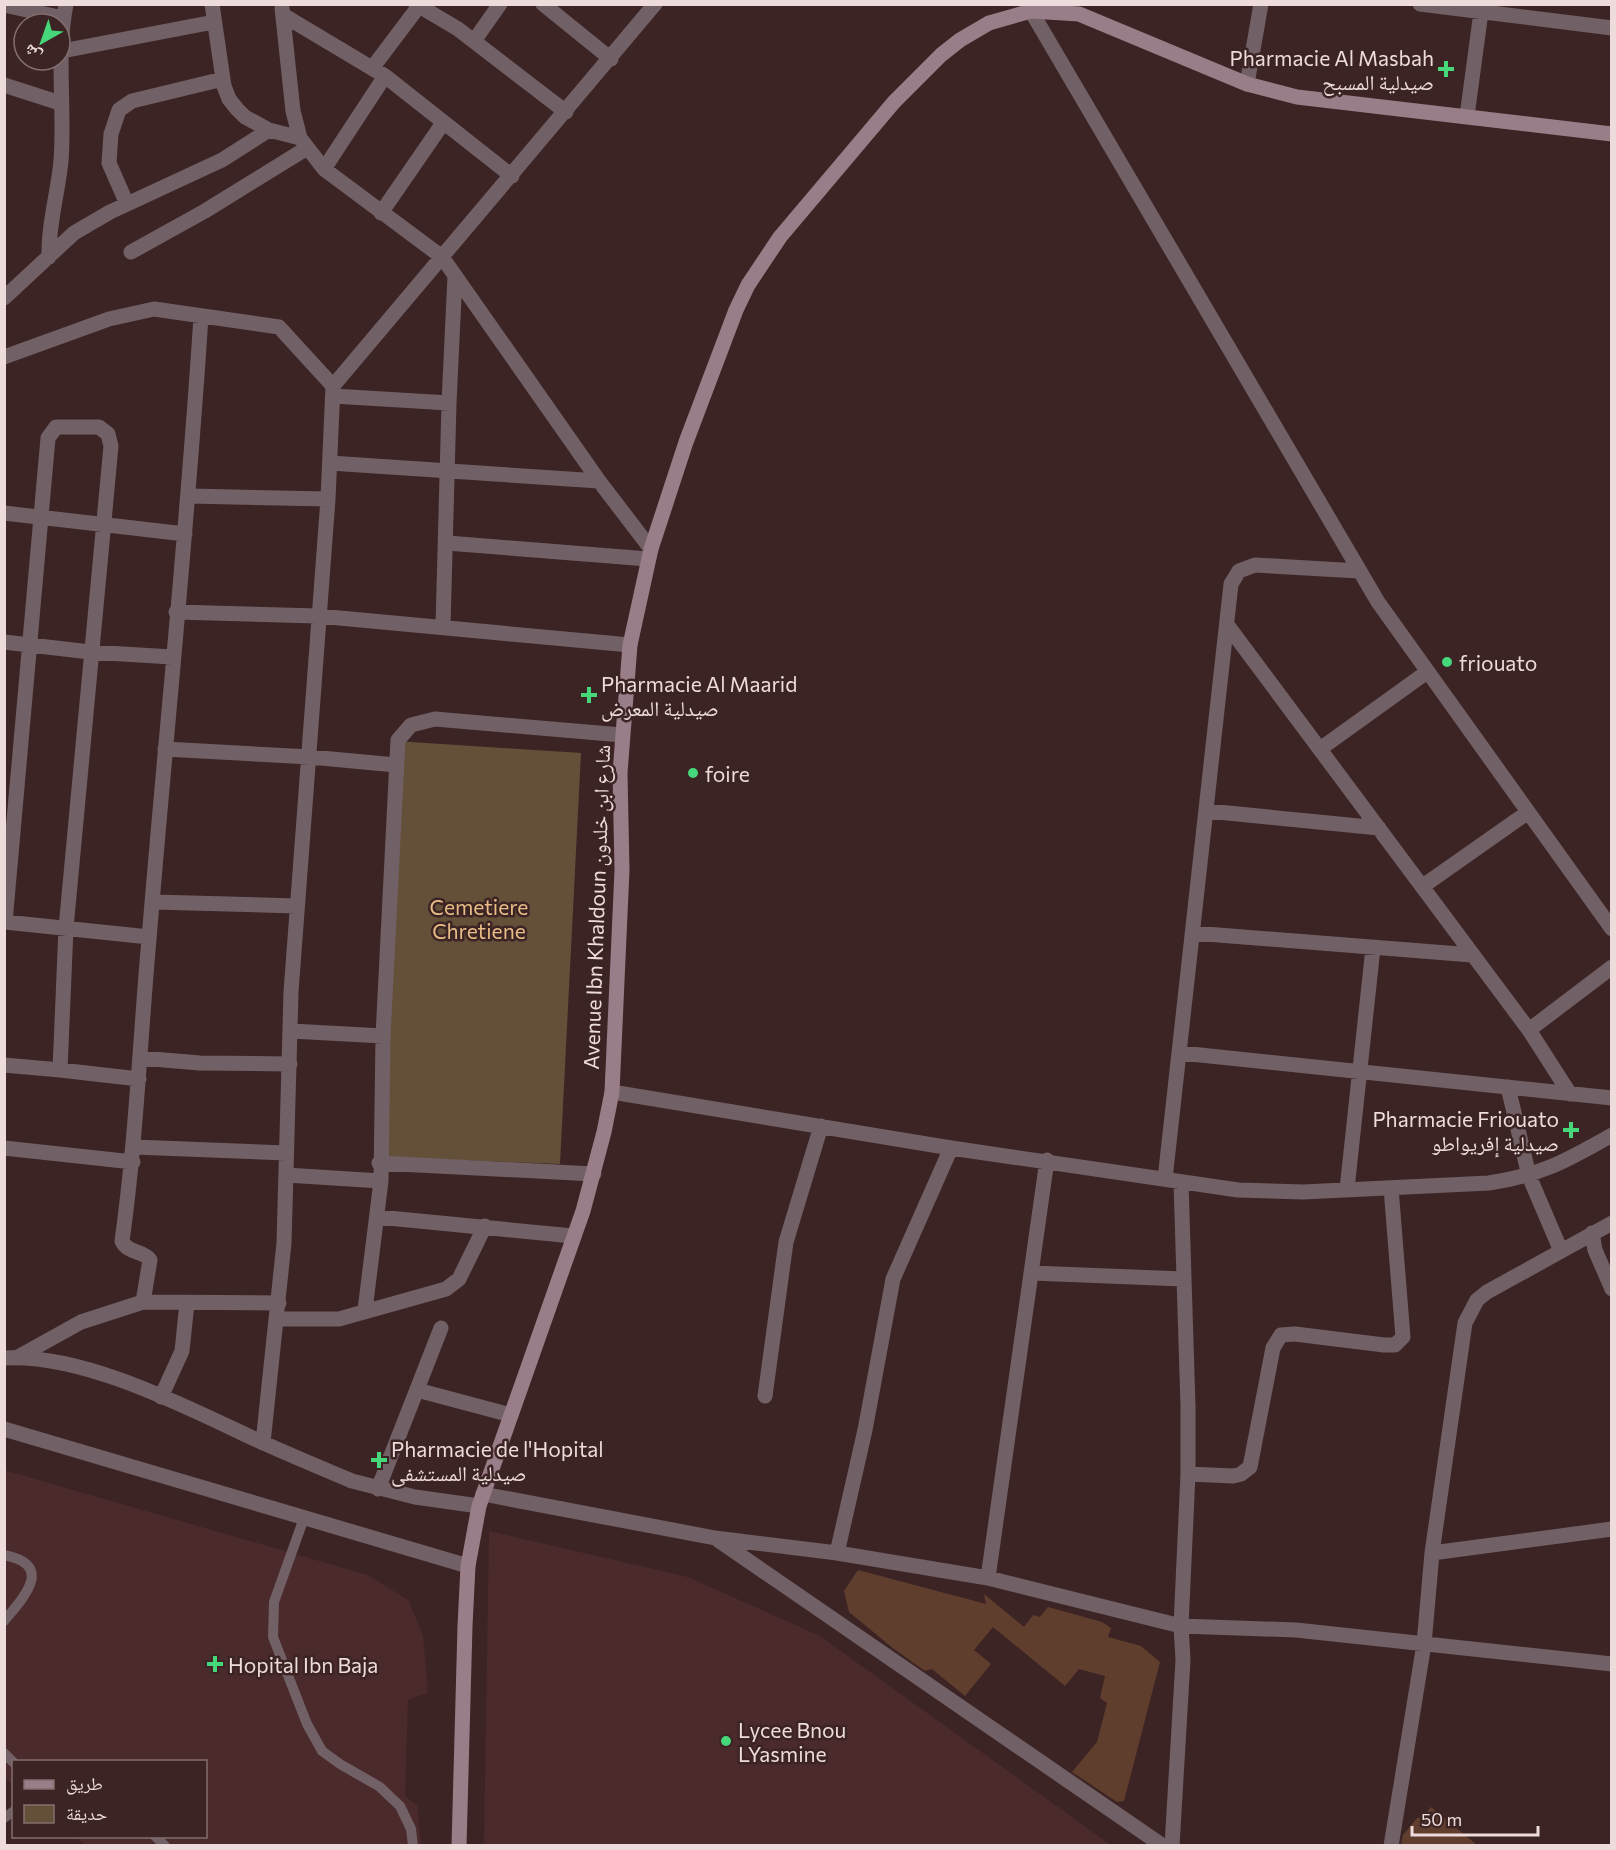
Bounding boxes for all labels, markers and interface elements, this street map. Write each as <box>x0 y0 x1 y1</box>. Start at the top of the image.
north arrow <box>12 12 72 72</box>
text: ش <box>19 40 45 67</box>
place label: Pharmacie Al Masbah صيدلية المسبح <box>1230 45 1434 96</box>
marker: Pharmacie Al Masbah صيدلية المسبح <box>1439 62 1453 76</box>
place label: friouato <box>1459 650 1537 675</box>
marker: friouato <box>1440 655 1454 669</box>
place label: Pharmacie Al Maarid صيدلية المعرض <box>601 671 797 722</box>
marker: Pharmacie Al Maarid صيدلية المعرض <box>582 688 596 702</box>
street label: Avenue Ibn Khaldoun شارع ابن خلدون <box>578 744 616 1070</box>
place label: foire <box>705 761 750 786</box>
marker: foire <box>686 766 700 780</box>
park label: Cemetiere Chretiene <box>430 894 528 943</box>
place label: Pharmacie Friouato صيدلية إفريواطو <box>1372 1106 1559 1158</box>
marker: Pharmacie Friouato صيدلية إفريواطو <box>1564 1123 1578 1137</box>
place label: Pharmacie de l'Hopital صيدلية المستشفى <box>391 1436 604 1487</box>
marker: Pharmacie de l'Hopital صيدلية المستشفى <box>372 1453 386 1467</box>
place label: Hopital Ibn Baja <box>228 1652 378 1677</box>
marker: Hopital Ibn Baja <box>206 1655 224 1673</box>
place label: Lycee Bnou LYasmine <box>738 1717 846 1766</box>
marker: Lycee Bnou LYasmine <box>719 1734 733 1748</box>
legend <box>12 1760 207 1838</box>
text: طريق <box>66 1772 103 1795</box>
scale bar <box>1412 1799 1538 1837</box>
text: حديقة <box>66 1802 107 1824</box>
text: 50 m <box>1421 1808 1462 1830</box>

